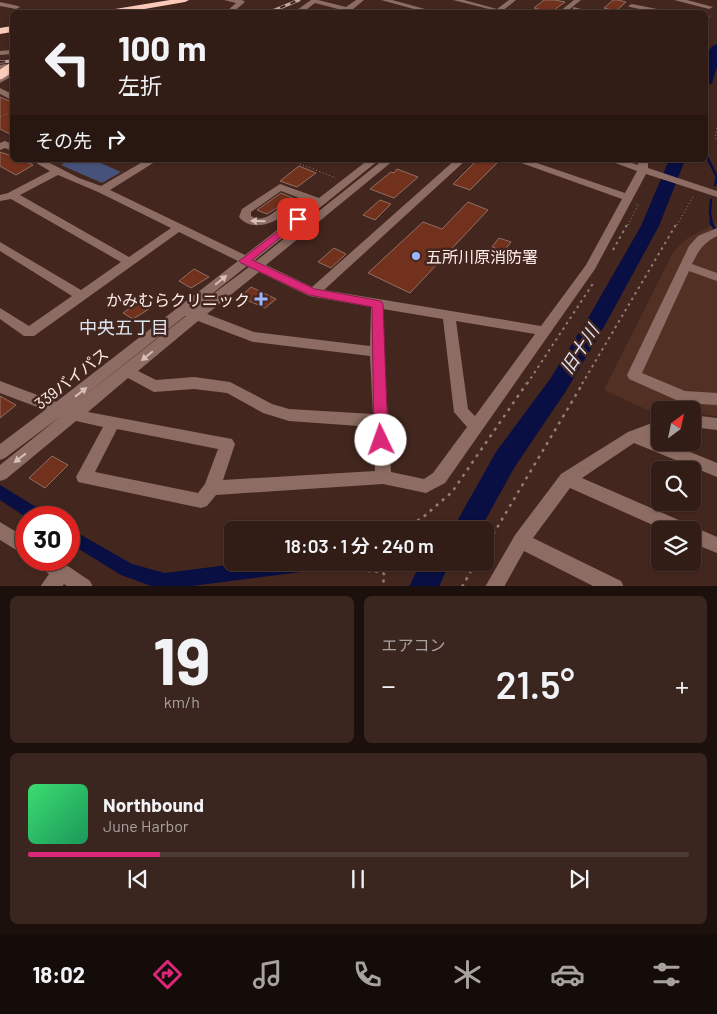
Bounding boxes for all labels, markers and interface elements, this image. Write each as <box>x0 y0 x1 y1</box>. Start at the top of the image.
text: 100 m <box>118 26 207 68</box>
icon: left <box>35 30 100 95</box>
text: 左折 <box>118 72 162 98</box>
icon: right <box>102 125 130 153</box>
text: その先 <box>35 129 92 152</box>
pin <box>277 198 319 240</box>
icon: arrive <box>284 205 312 233</box>
one-way arrow <box>249 217 265 225</box>
place label: 五所川原消防署 <box>426 247 538 266</box>
marker: 五所川原消防署 <box>410 250 422 262</box>
one-way arrow <box>214 274 227 285</box>
place label: かみむらクリニック <box>106 290 250 309</box>
marker: かみむらクリニック <box>254 292 268 306</box>
district label: 中央五丁目 <box>79 316 169 338</box>
water label: 旧十川 <box>555 319 604 378</box>
street label: 339バイパス <box>30 343 112 413</box>
one-way arrow <box>140 350 153 361</box>
one-way arrow <box>74 387 87 397</box>
north arrow <box>651 401 701 451</box>
map controls <box>651 401 701 571</box>
position arrow <box>354 413 406 465</box>
one-way arrow <box>14 452 27 463</box>
button: search <box>651 461 701 511</box>
speed limit sign: 30 <box>15 506 80 571</box>
button: layers <box>651 521 701 571</box>
text: 18:03 · 1 分 · 240 m <box>284 534 434 557</box>
text: 19 <box>153 620 211 698</box>
text: エアコン <box>382 635 446 654</box>
text: 21.5° <box>496 661 575 707</box>
text: − <box>382 668 396 702</box>
text: + <box>675 668 689 702</box>
text: km/h <box>164 692 200 711</box>
text: Northbound <box>103 793 204 816</box>
text: June Harbor <box>103 816 189 835</box>
icon: previous <box>124 865 152 893</box>
icon: pause <box>344 865 372 893</box>
icon: next <box>565 865 593 893</box>
icon: directions <box>150 957 185 992</box>
icon: music <box>250 957 285 992</box>
icon: phone <box>350 957 385 992</box>
icon: climate <box>450 957 485 992</box>
icon: car <box>550 957 585 992</box>
icon: filters <box>649 957 684 992</box>
text: 18:02 <box>32 961 85 987</box>

